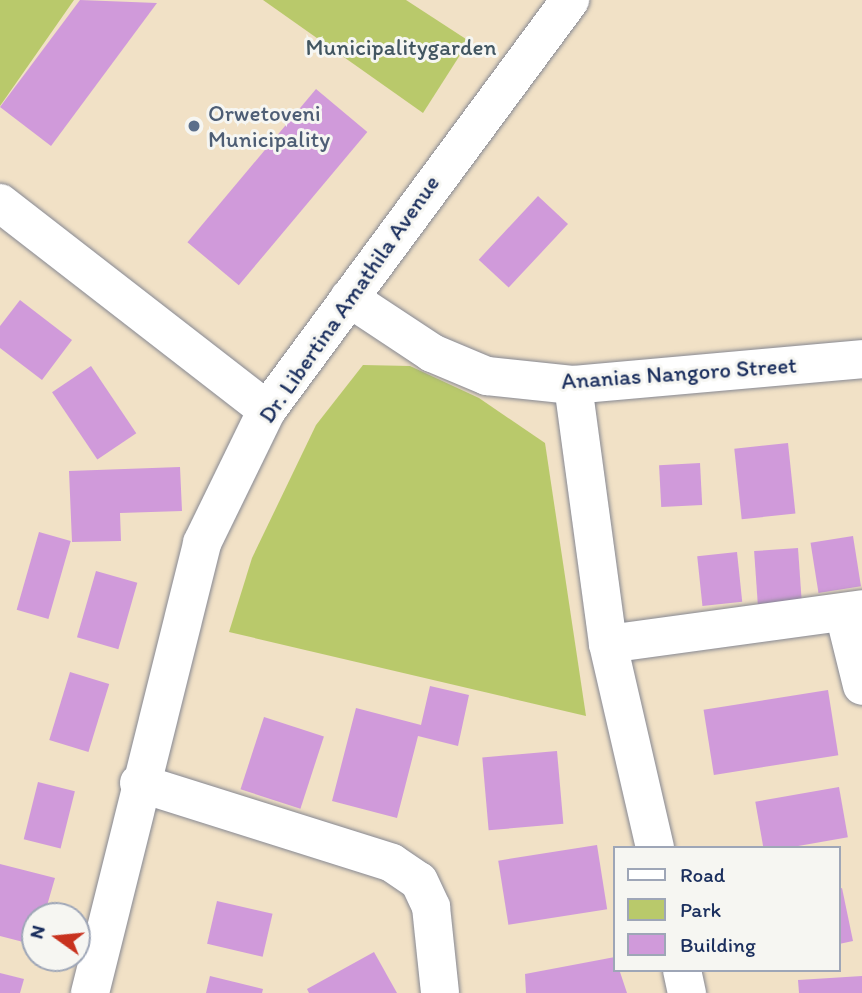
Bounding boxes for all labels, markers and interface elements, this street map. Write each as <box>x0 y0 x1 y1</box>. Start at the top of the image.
park label: Municipalitygarden <box>306 33 496 61</box>
place label: Orwetoveni Municipality <box>208 99 330 153</box>
marker: Orwetoveni Municipality <box>186 118 202 134</box>
street label: Dr. Libertina Amathila Avenue <box>252 169 446 429</box>
street label: Ananias Nangoro Street <box>560 351 798 395</box>
legend <box>614 846 841 972</box>
text: Road <box>680 862 725 887</box>
text: Park <box>680 897 721 922</box>
north arrow <box>21 902 91 972</box>
text: N <box>24 923 50 941</box>
text: Building <box>680 932 756 957</box>

